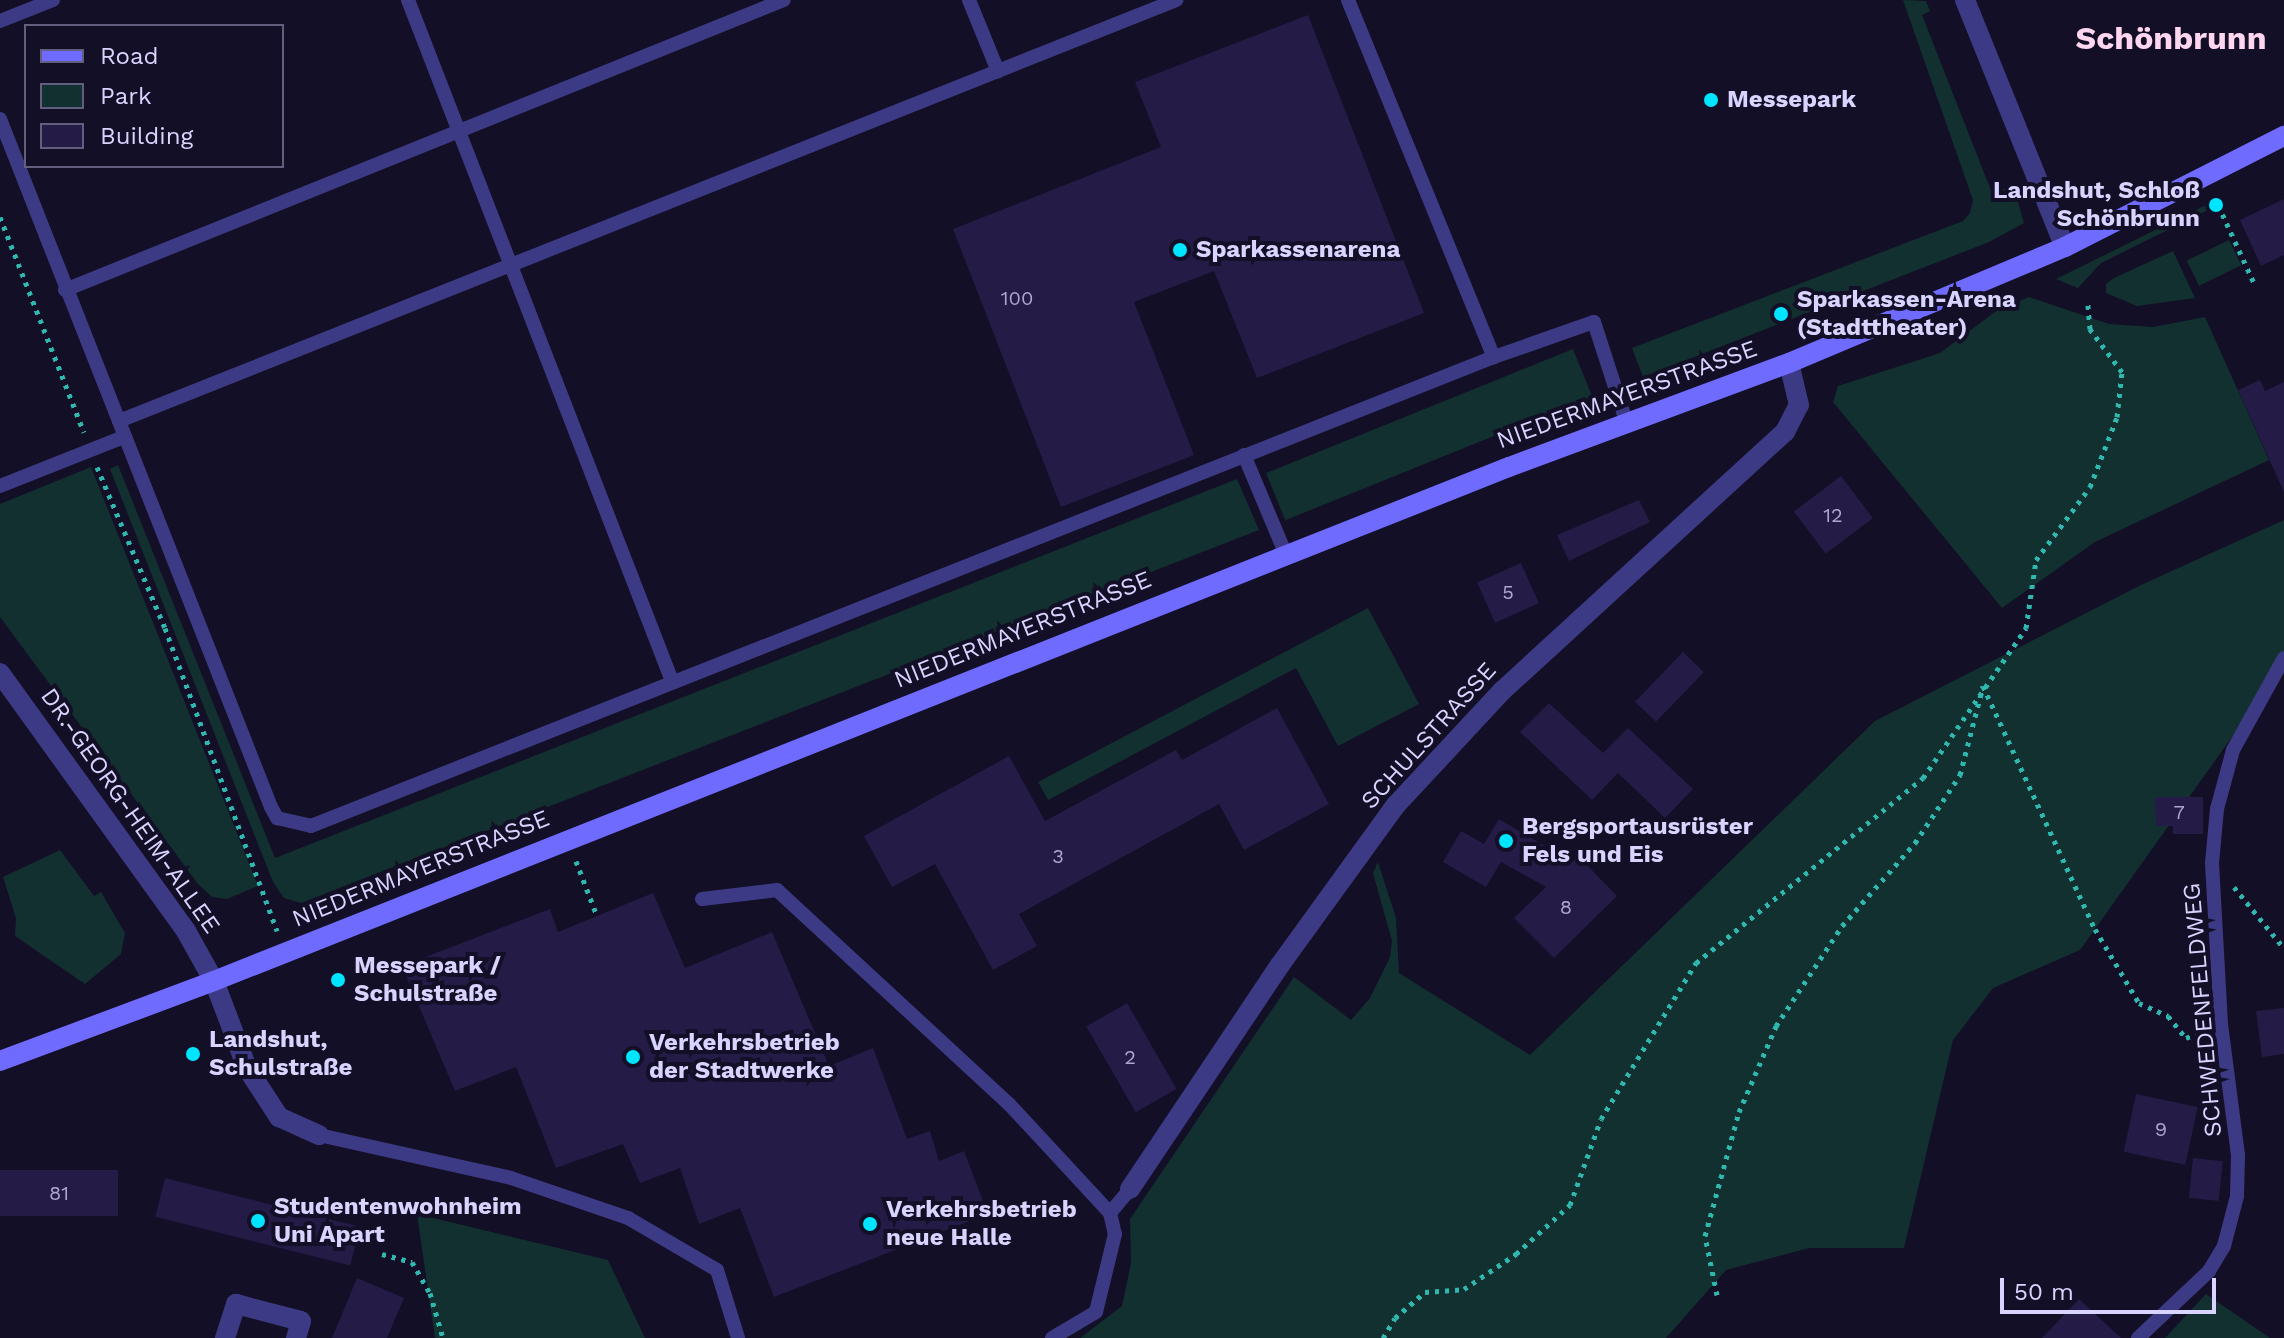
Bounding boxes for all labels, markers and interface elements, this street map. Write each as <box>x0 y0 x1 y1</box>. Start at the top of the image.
district label: Schönbrunn <box>2076 19 2266 57</box>
legend <box>24 24 284 168</box>
text: Road <box>100 42 159 70</box>
text: Park <box>100 82 152 110</box>
place label: Messepark <box>1727 86 1856 114</box>
marker: Messepark <box>1702 91 1720 109</box>
text: Building <box>100 122 193 150</box>
place label: Landshut, Schloß Schönbrunn <box>1993 177 2200 233</box>
marker: Landshut, Schloß Schönbrunn <box>2207 196 2225 214</box>
place label: Sparkassenarena <box>1196 236 1400 264</box>
marker: Sparkassenarena <box>1171 241 1189 259</box>
house number: 100 <box>1001 286 1033 310</box>
place label: Sparkassen-Arena (Stadttheater) <box>1797 286 2016 342</box>
marker: Sparkassen-Arena (Stadttheater) <box>1772 305 1790 323</box>
street label: NIEDERMAYERSTRASSE <box>1493 334 1761 456</box>
house number: 12 <box>1823 503 1843 527</box>
street label: NIEDERMAYERSTRASSE <box>890 565 1156 695</box>
house number: 5 <box>1502 580 1514 604</box>
street label: SCHULSTRASSE <box>1356 657 1502 815</box>
street label: DR.-GEORG-HEIM-ALLEE <box>34 683 226 939</box>
house number: 7 <box>2173 800 2185 824</box>
street label: NIEDERMAYERSTRASSE <box>288 804 554 934</box>
place label: Bergsportausrüster Fels und Eis <box>1522 813 1753 869</box>
marker: Bergsportausrüster Fels und Eis <box>1497 832 1515 850</box>
house number: 3 <box>1052 844 1064 868</box>
street label: SCHWEDENFELDWEG <box>2178 882 2228 1138</box>
house number: 8 <box>1560 895 1572 919</box>
place label: Messepark / Schulstraße <box>354 952 501 1008</box>
marker: Messepark / Schulstraße <box>329 971 347 989</box>
place label: Landshut, Schulstraße <box>209 1026 352 1082</box>
place label: Verkehrsbetrieb der Stadtwerke <box>649 1029 840 1085</box>
marker: Landshut, Schulstraße <box>184 1045 202 1063</box>
house number: 2 <box>1124 1045 1136 1069</box>
marker: Verkehrsbetrieb der Stadtwerke <box>624 1048 642 1066</box>
house number: 9 <box>2155 1117 2167 1141</box>
house number: 81 <box>49 1181 69 1205</box>
place label: Studentenwohnheim Uni Apart <box>274 1193 522 1249</box>
place label: Verkehrsbetrieb neue Halle <box>886 1196 1077 1252</box>
marker: Studentenwohnheim Uni Apart <box>249 1212 267 1230</box>
marker: Verkehrsbetrieb neue Halle <box>861 1215 879 1233</box>
scale bar <box>2004 1262 2220 1312</box>
text: 50 m <box>2014 1278 2074 1306</box>

